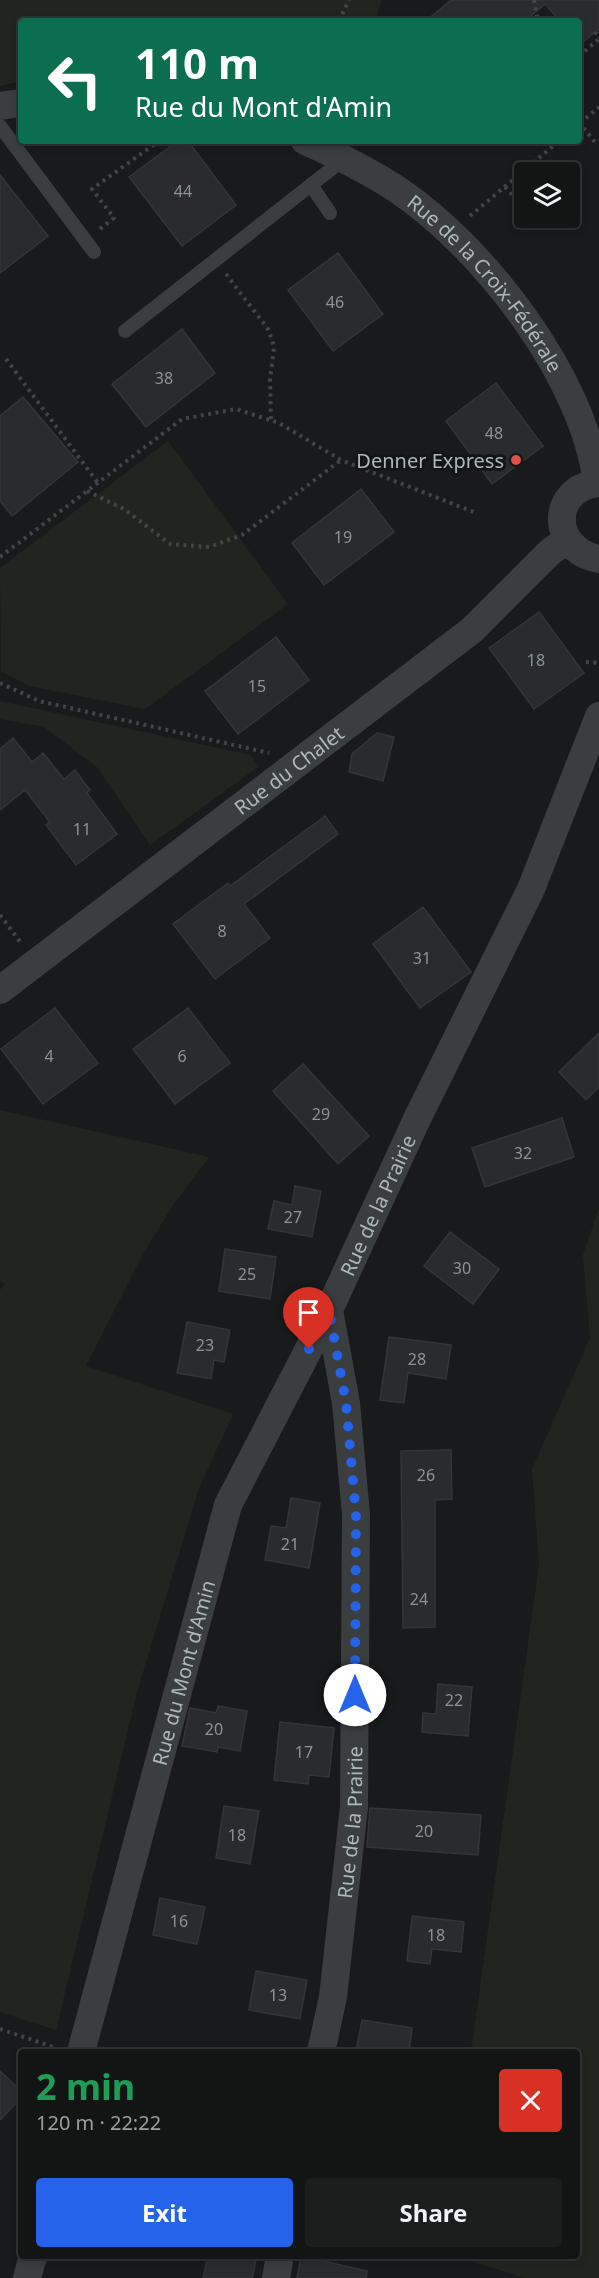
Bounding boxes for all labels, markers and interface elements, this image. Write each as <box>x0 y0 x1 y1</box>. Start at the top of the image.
text: 110 m <box>135 34 259 91</box>
icon: left <box>36 42 114 120</box>
text: Rue du Mont d'Amin <box>135 88 392 125</box>
map controls <box>514 162 580 228</box>
button: layers <box>514 162 580 228</box>
house number: 44 <box>174 180 192 202</box>
street label: Rue de la Croix-Fédérale <box>402 188 569 377</box>
house number: 46 <box>326 291 344 313</box>
house number: 38 <box>155 367 173 389</box>
house number: 48 <box>485 422 503 444</box>
place label: Denner Express <box>356 447 504 474</box>
marker: Denner Express <box>509 453 523 467</box>
house number: 19 <box>334 526 352 548</box>
house number: 18 <box>527 649 545 671</box>
house number: 15 <box>248 675 266 697</box>
street label: Rue du Chalet <box>228 719 349 820</box>
house number: 11 <box>73 818 91 840</box>
house number: 8 <box>217 920 227 942</box>
house number: 31 <box>413 947 431 969</box>
house number: 4 <box>44 1045 54 1067</box>
house number: 6 <box>177 1045 187 1067</box>
house number: 29 <box>312 1103 330 1125</box>
street label: Rue de la Prairie <box>333 1130 422 1280</box>
house number: 32 <box>514 1142 532 1164</box>
house number: 27 <box>284 1206 302 1228</box>
house number: 30 <box>453 1257 471 1279</box>
house number: 25 <box>238 1263 256 1285</box>
pin <box>283 1287 334 1349</box>
icon: arrive <box>292 1296 325 1329</box>
house number: 23 <box>196 1334 214 1356</box>
house number: 28 <box>408 1348 426 1370</box>
house number: 26 <box>417 1464 435 1486</box>
house number: 21 <box>281 1533 299 1555</box>
street label: Rue du Mont d'Amin <box>145 1577 221 1768</box>
house number: 24 <box>410 1588 428 1610</box>
position arrow <box>323 1663 387 1727</box>
house number: 22 <box>445 1689 463 1711</box>
house number: 20 <box>205 1718 223 1740</box>
house number: 17 <box>295 1741 313 1763</box>
street label: Rue de la Prairie <box>330 1746 368 1900</box>
house number: 20 <box>415 1820 433 1842</box>
house number: 18 <box>228 1824 246 1846</box>
house number: 16 <box>170 1910 188 1932</box>
house number: 18 <box>427 1924 445 1946</box>
house number: 13 <box>269 1984 287 2006</box>
text: 2 min <box>36 2062 135 2111</box>
button: close <box>499 2069 562 2132</box>
text: 120 m · 22:22 <box>36 2109 161 2136</box>
button: Exit <box>36 2178 293 2247</box>
button: Share <box>305 2178 562 2247</box>

